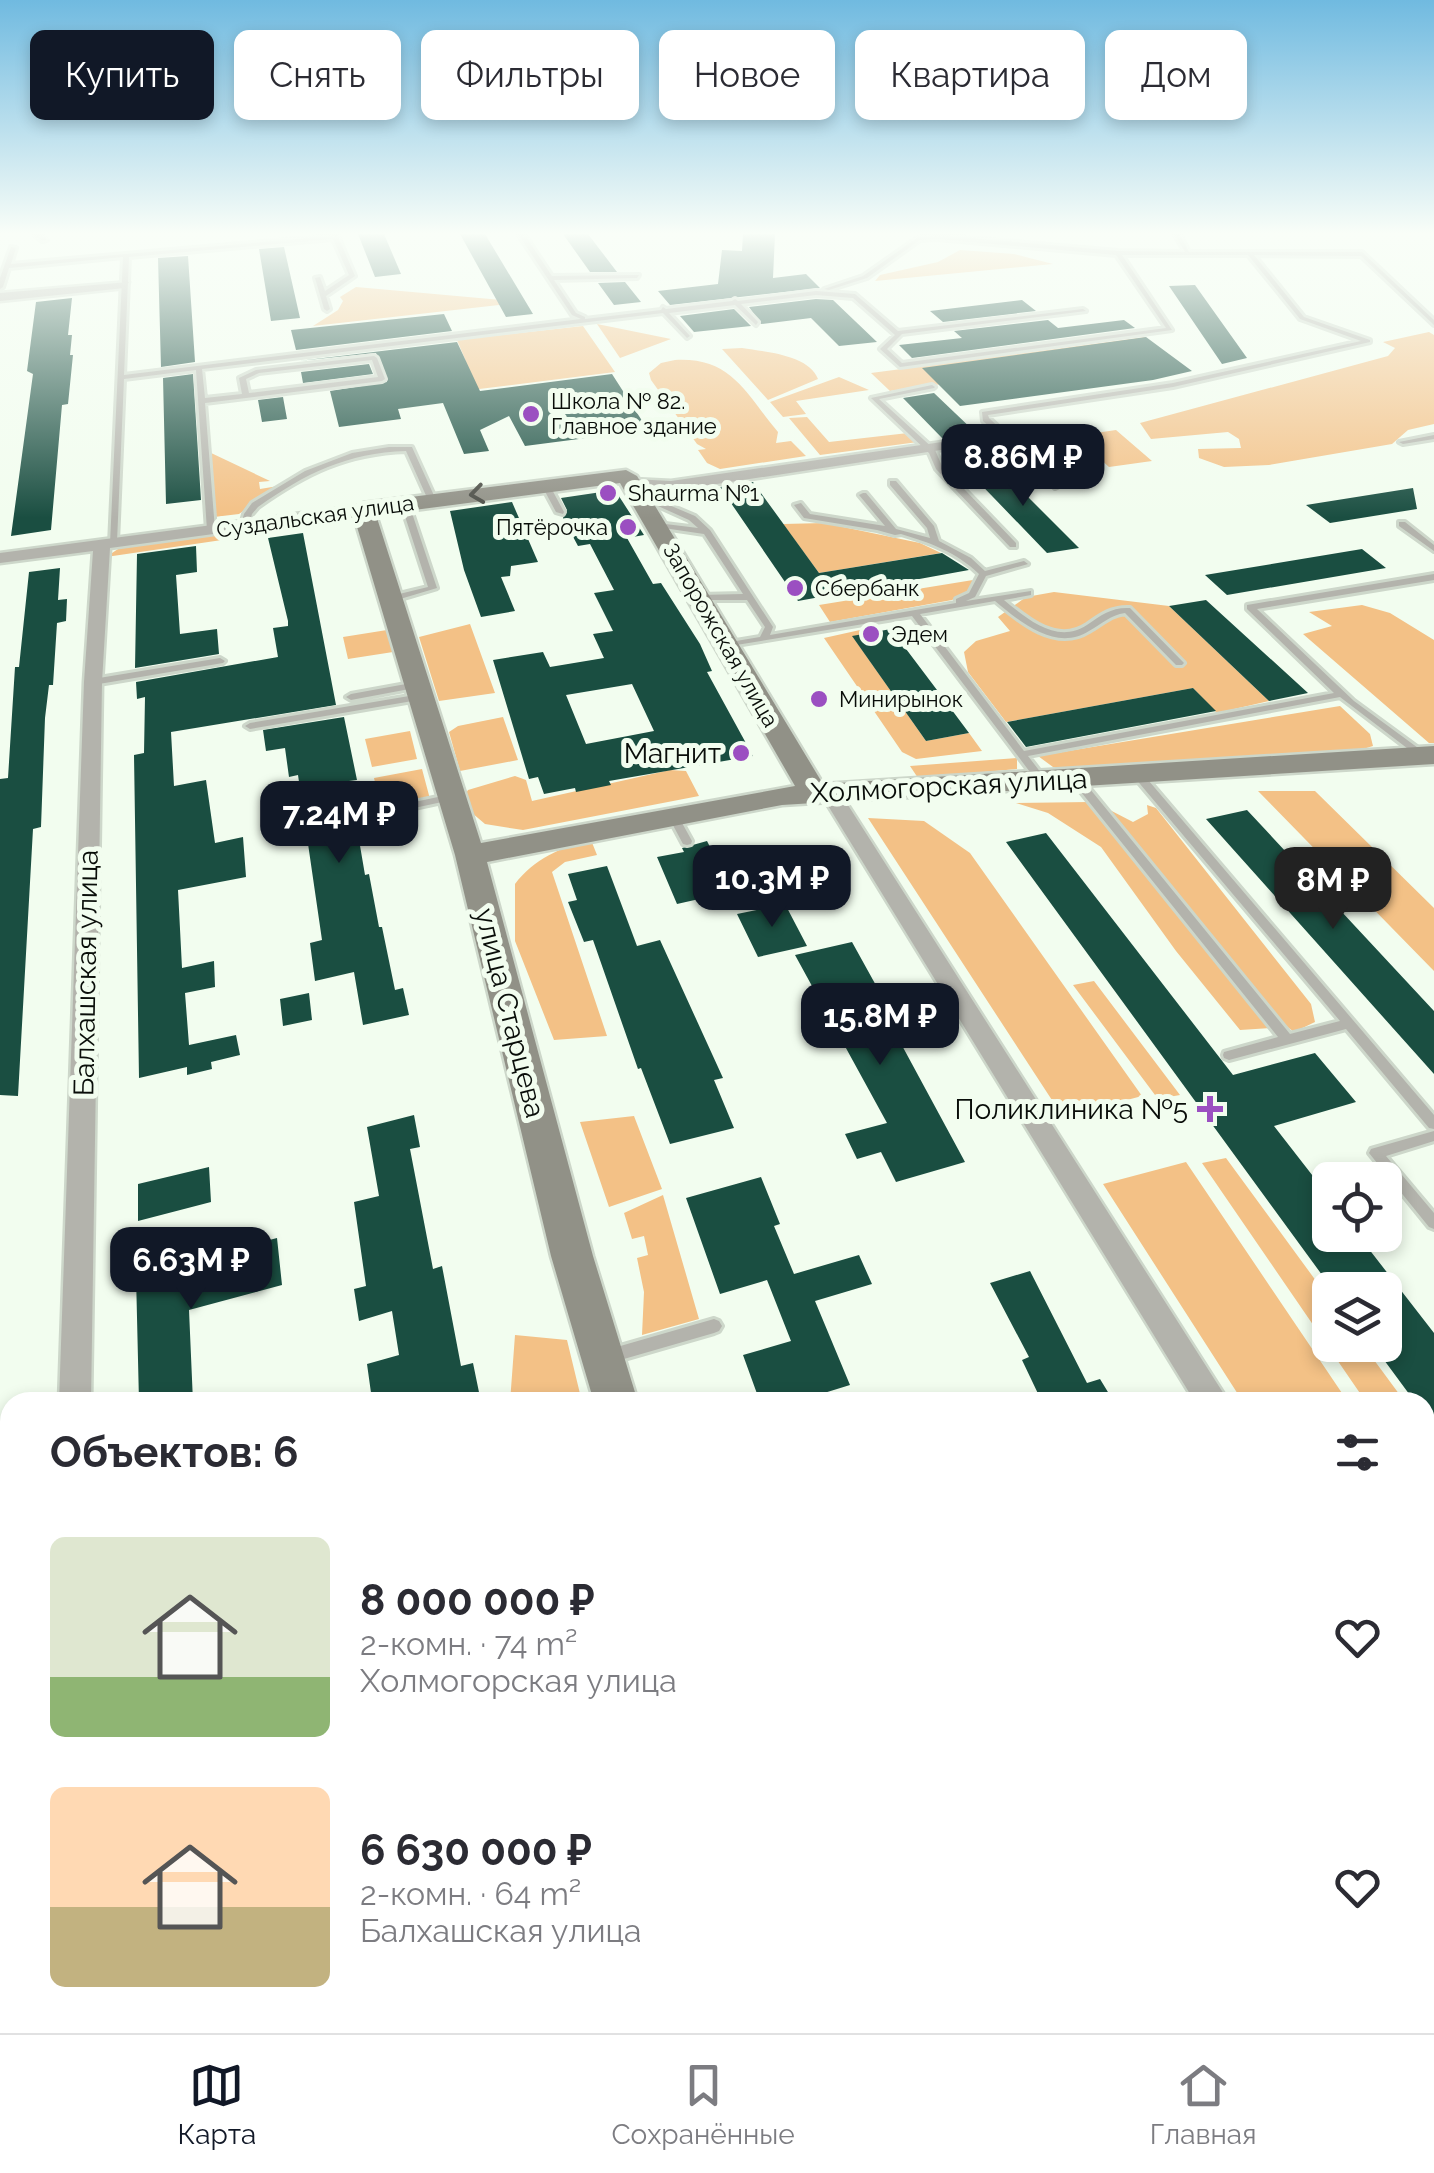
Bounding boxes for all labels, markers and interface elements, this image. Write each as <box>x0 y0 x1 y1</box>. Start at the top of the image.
chip: Купить <box>30 30 214 120</box>
chip: Снять <box>234 30 401 120</box>
chip: Фильтры <box>421 30 639 120</box>
chip: Новое <box>659 30 835 120</box>
chip: Квартира <box>855 30 1085 120</box>
chip: Дом <box>1105 30 1247 120</box>
place label: Школа № 82. Главное здание <box>551 388 717 439</box>
marker: Школа № 82. Главное здание <box>520 403 542 425</box>
pin: 8.86M ₽ <box>931 424 1115 509</box>
text: 8.86M ₽ <box>963 438 1083 475</box>
place label: Shaurma №1 <box>628 480 759 506</box>
one-way arrow <box>469 482 486 503</box>
marker: Shaurma №1 <box>597 482 619 504</box>
street label: Суздальская улица <box>215 489 415 543</box>
place label: Пятёрочка <box>496 514 608 540</box>
marker: Пятёрочка <box>617 516 639 538</box>
street label: Запорожская улица <box>658 539 784 731</box>
place label: Сбербанк <box>815 575 920 601</box>
marker: Сбербанк <box>784 577 806 599</box>
place label: Эдем <box>891 621 948 647</box>
marker: Эдем <box>860 623 882 645</box>
place label: Минирынок <box>839 686 963 712</box>
marker: Минирынок <box>808 688 830 710</box>
place label: Магнит <box>624 737 721 770</box>
marker: Магнит <box>730 742 752 764</box>
street label: Холмогорская улица <box>810 762 1088 810</box>
pin: 7.24M ₽ <box>247 781 431 866</box>
text: 7.24M ₽ <box>282 795 396 832</box>
pin: 10.3M ₽ <box>680 845 864 930</box>
pin: 8M ₽ <box>1274 847 1392 932</box>
street label: Балхашская улица <box>67 850 105 1096</box>
text: 10.3M ₽ <box>715 859 829 896</box>
text: 8M ₽ <box>1296 861 1370 898</box>
street label: улица Старцева <box>468 905 552 1121</box>
pin: 15.8M ₽ <box>788 983 972 1068</box>
text: 15.8M ₽ <box>823 997 937 1034</box>
place label: Поликлиника №5 <box>955 1093 1188 1126</box>
marker: Поликлиника №5 <box>1197 1096 1223 1122</box>
map controls <box>1312 1162 1402 1362</box>
button: locate <box>1312 1162 1402 1252</box>
pin: 6.63M ₽ <box>99 1227 283 1312</box>
text: 6.63M ₽ <box>132 1241 250 1278</box>
button: layers <box>1312 1272 1402 1362</box>
icon: filters <box>1330 1425 1385 1480</box>
text: Объектов: 6 <box>50 1428 298 1477</box>
text: 8 000 000 ₽ <box>360 1576 595 1625</box>
icon: home <box>130 1577 250 1697</box>
icon: heart <box>1330 1610 1385 1665</box>
text: 2-комн. · 74 m² <box>360 1625 577 1662</box>
text: Холмогорская улица <box>360 1662 677 1699</box>
text: 6 630 000 ₽ <box>360 1826 592 1875</box>
icon: home <box>130 1827 250 1947</box>
icon: heart <box>1330 1860 1385 1915</box>
text: 2-комн. · 64 m² <box>360 1875 581 1912</box>
text: Балхашская улица <box>360 1912 641 1949</box>
tab: Карта <box>178 2058 256 2151</box>
tab: Сохранённые <box>611 2058 795 2151</box>
tab: Главная <box>1150 2058 1256 2151</box>

